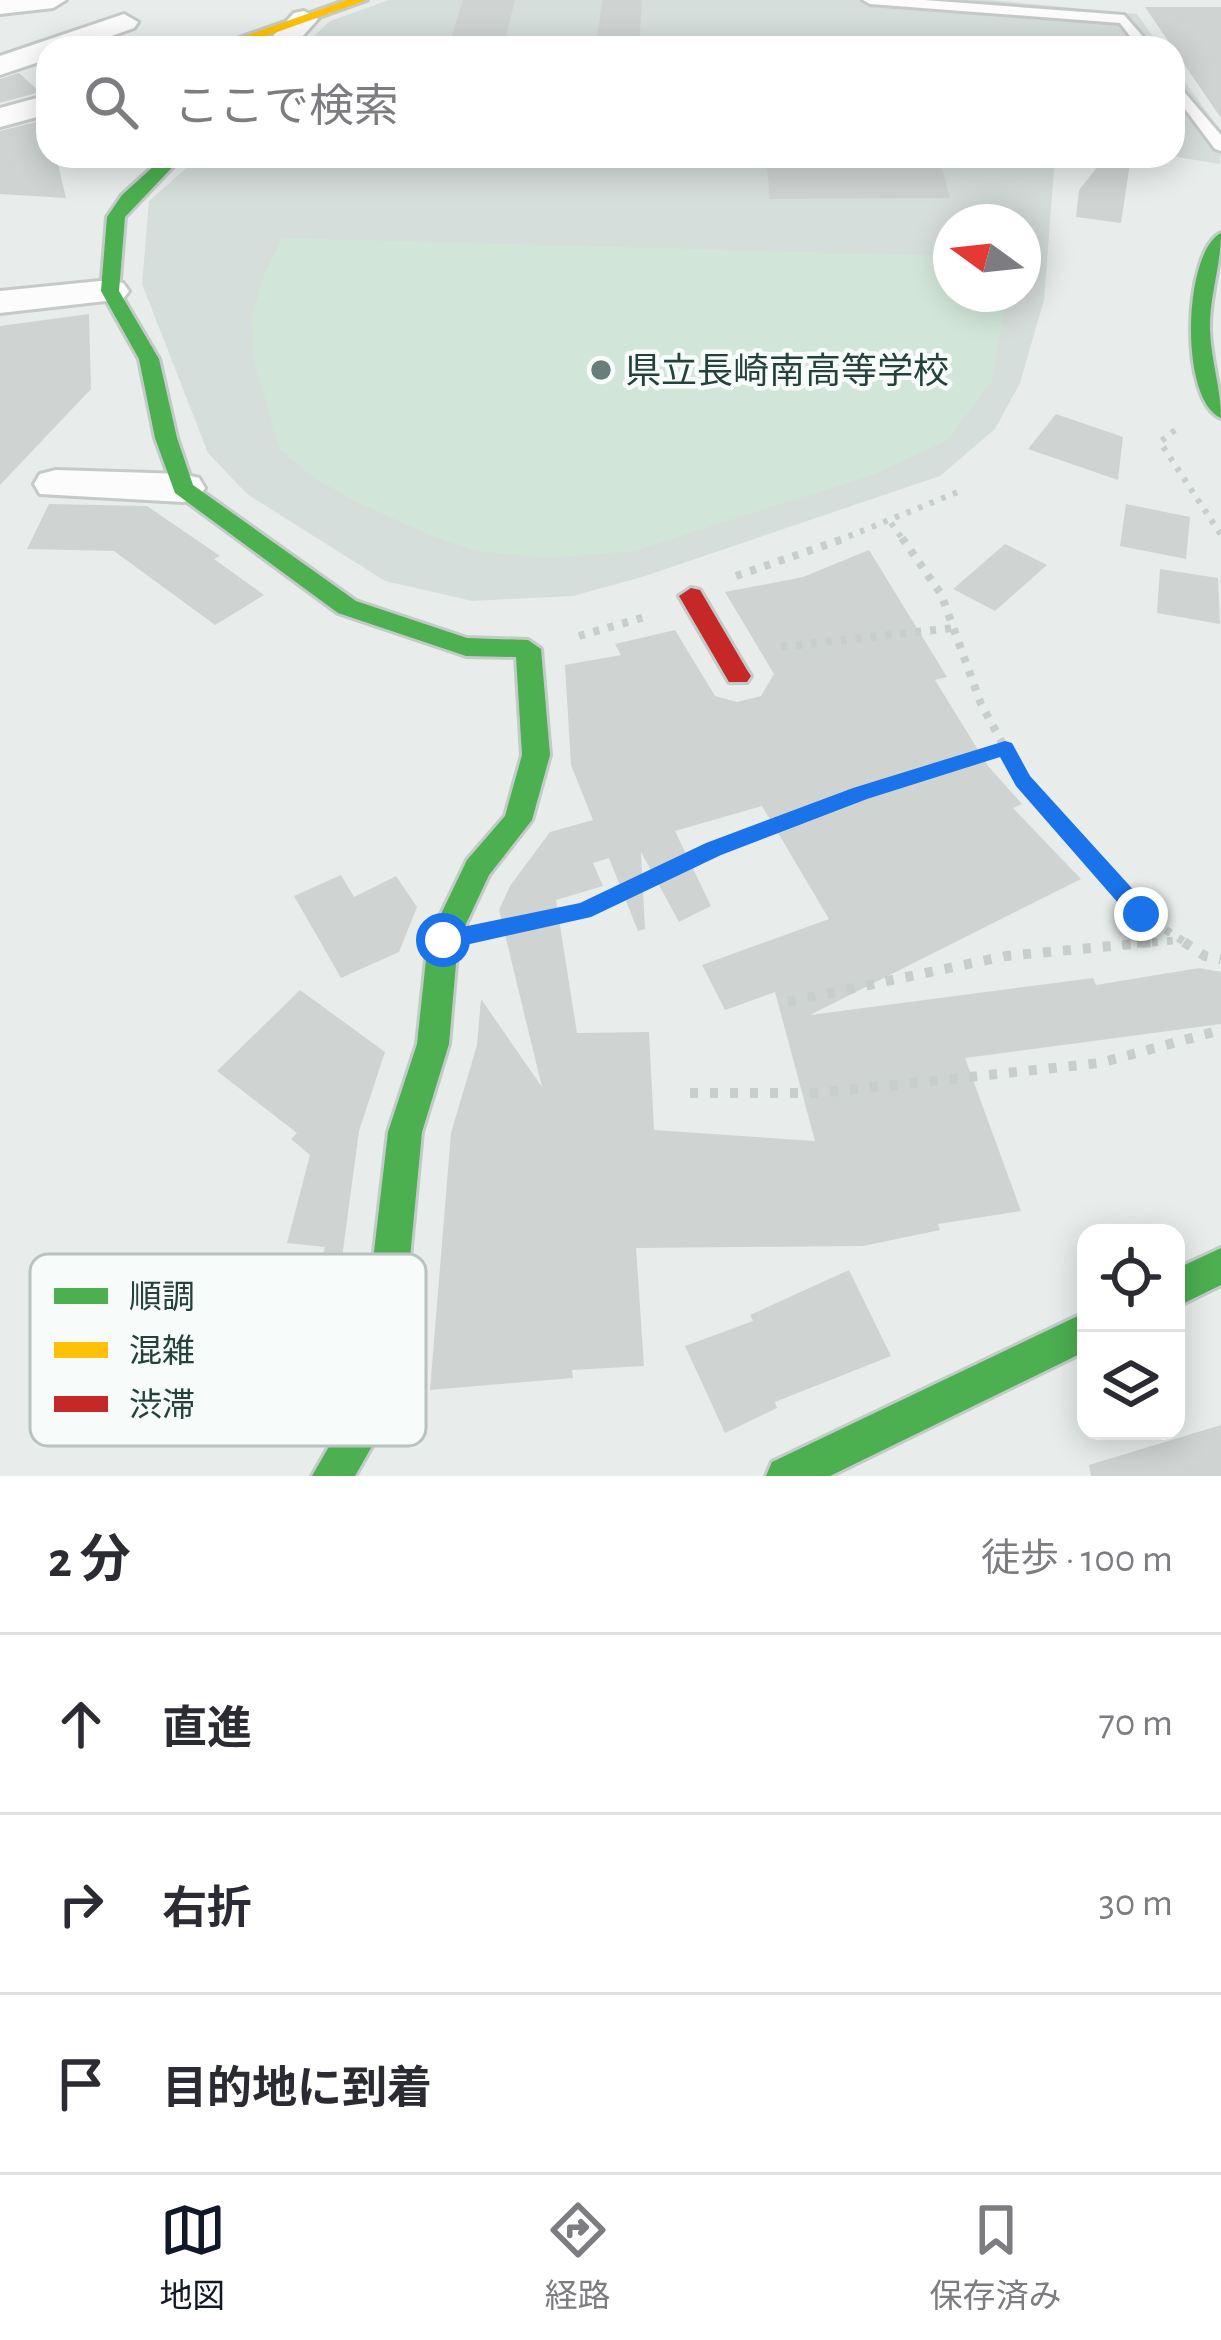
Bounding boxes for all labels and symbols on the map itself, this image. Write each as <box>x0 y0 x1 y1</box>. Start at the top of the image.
north arrow <box>933 204 1041 312</box>
place label: 県立長崎南高等学校 <box>625 352 949 390</box>
marker: 県立長崎南高等学校 <box>588 357 614 383</box>
route end <box>1114 887 1168 941</box>
route start <box>416 913 470 967</box>
legend <box>30 1254 426 1446</box>
text: 順調 <box>129 1281 195 1315</box>
text: 混雑 <box>129 1334 195 1369</box>
text: 渋滞 <box>129 1388 195 1423</box>

